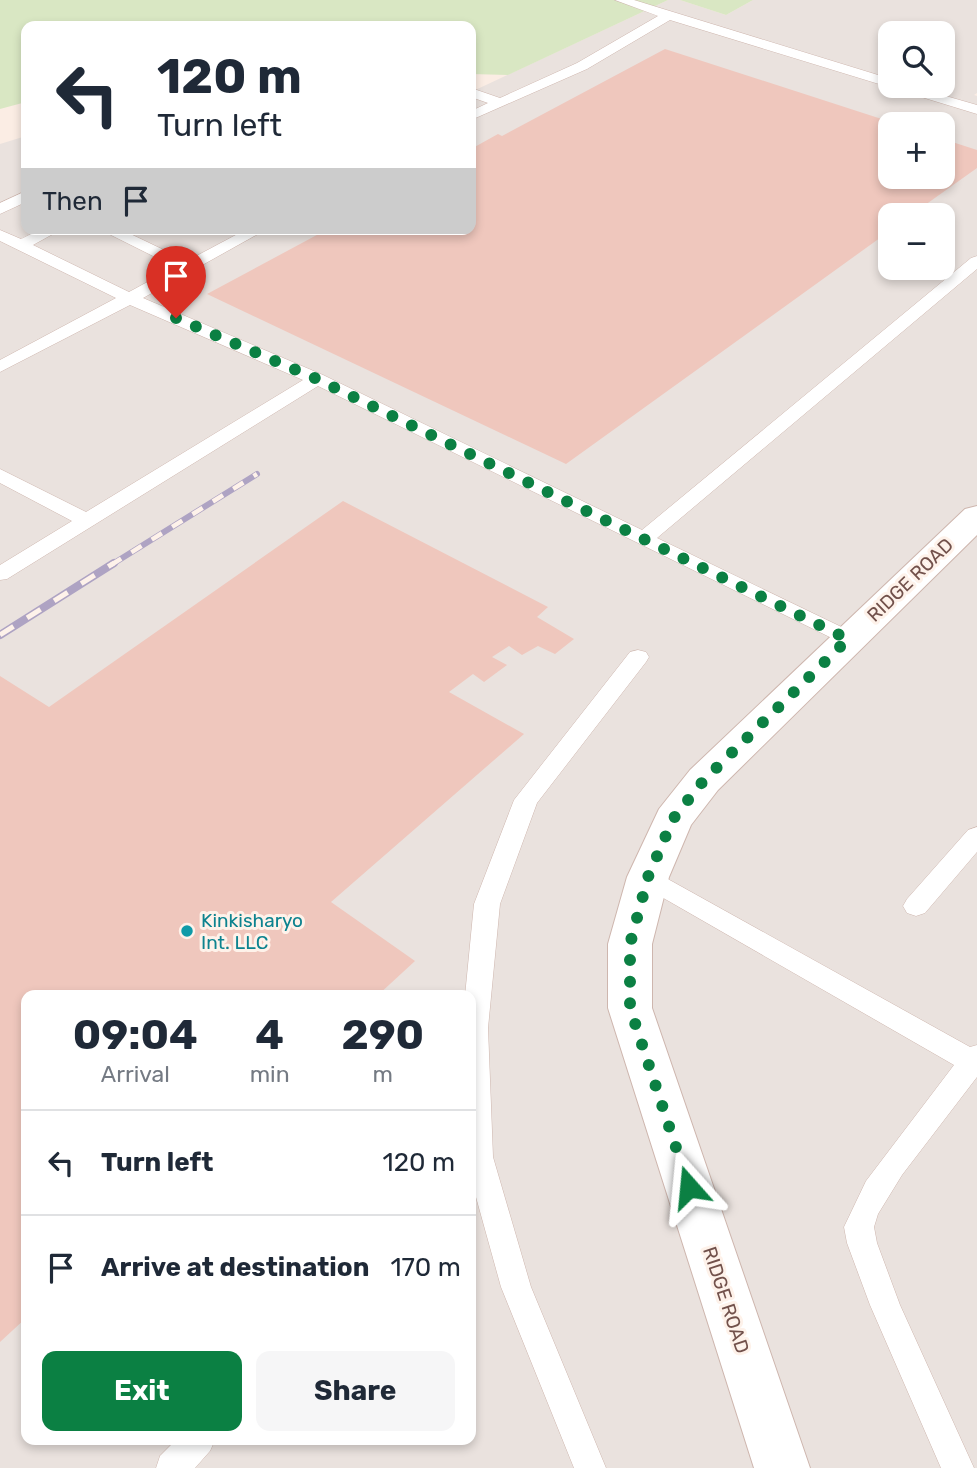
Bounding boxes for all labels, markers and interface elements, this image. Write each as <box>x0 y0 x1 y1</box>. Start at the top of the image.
map controls <box>878 21 955 280</box>
button: search <box>878 21 955 98</box>
text: 120 m <box>157 47 302 105</box>
icon: left <box>42 49 133 140</box>
text: Turn left <box>157 106 282 144</box>
button: + <box>878 112 955 189</box>
icon: arrive <box>117 182 155 220</box>
text: Then <box>42 186 103 217</box>
button: − <box>878 203 955 280</box>
pin <box>146 246 206 318</box>
icon: arrive <box>157 257 195 295</box>
street label: RIDGE ROAD <box>862 533 958 627</box>
place label: Kinkisharyo Int. LLC <box>201 909 303 954</box>
marker: Kinkisharyo Int. LLC <box>179 923 195 939</box>
text: 09:04 <box>73 1010 198 1060</box>
text: 4 <box>255 1010 284 1060</box>
text: 290 <box>341 1010 424 1060</box>
text: Arrival <box>101 1060 170 1088</box>
text: min <box>250 1060 290 1088</box>
text: m <box>373 1060 393 1088</box>
icon: left <box>42 1144 80 1182</box>
text: Turn left <box>101 1147 213 1178</box>
text: 120 m <box>383 1147 455 1178</box>
position arrow <box>652 1150 726 1224</box>
street label: RIDGE ROAD <box>698 1244 754 1356</box>
icon: arrive <box>42 1249 80 1287</box>
text: Arrive at destination <box>101 1252 369 1283</box>
text: 170 m <box>390 1252 461 1283</box>
button: Exit <box>42 1351 242 1431</box>
button: Share <box>256 1351 455 1431</box>

